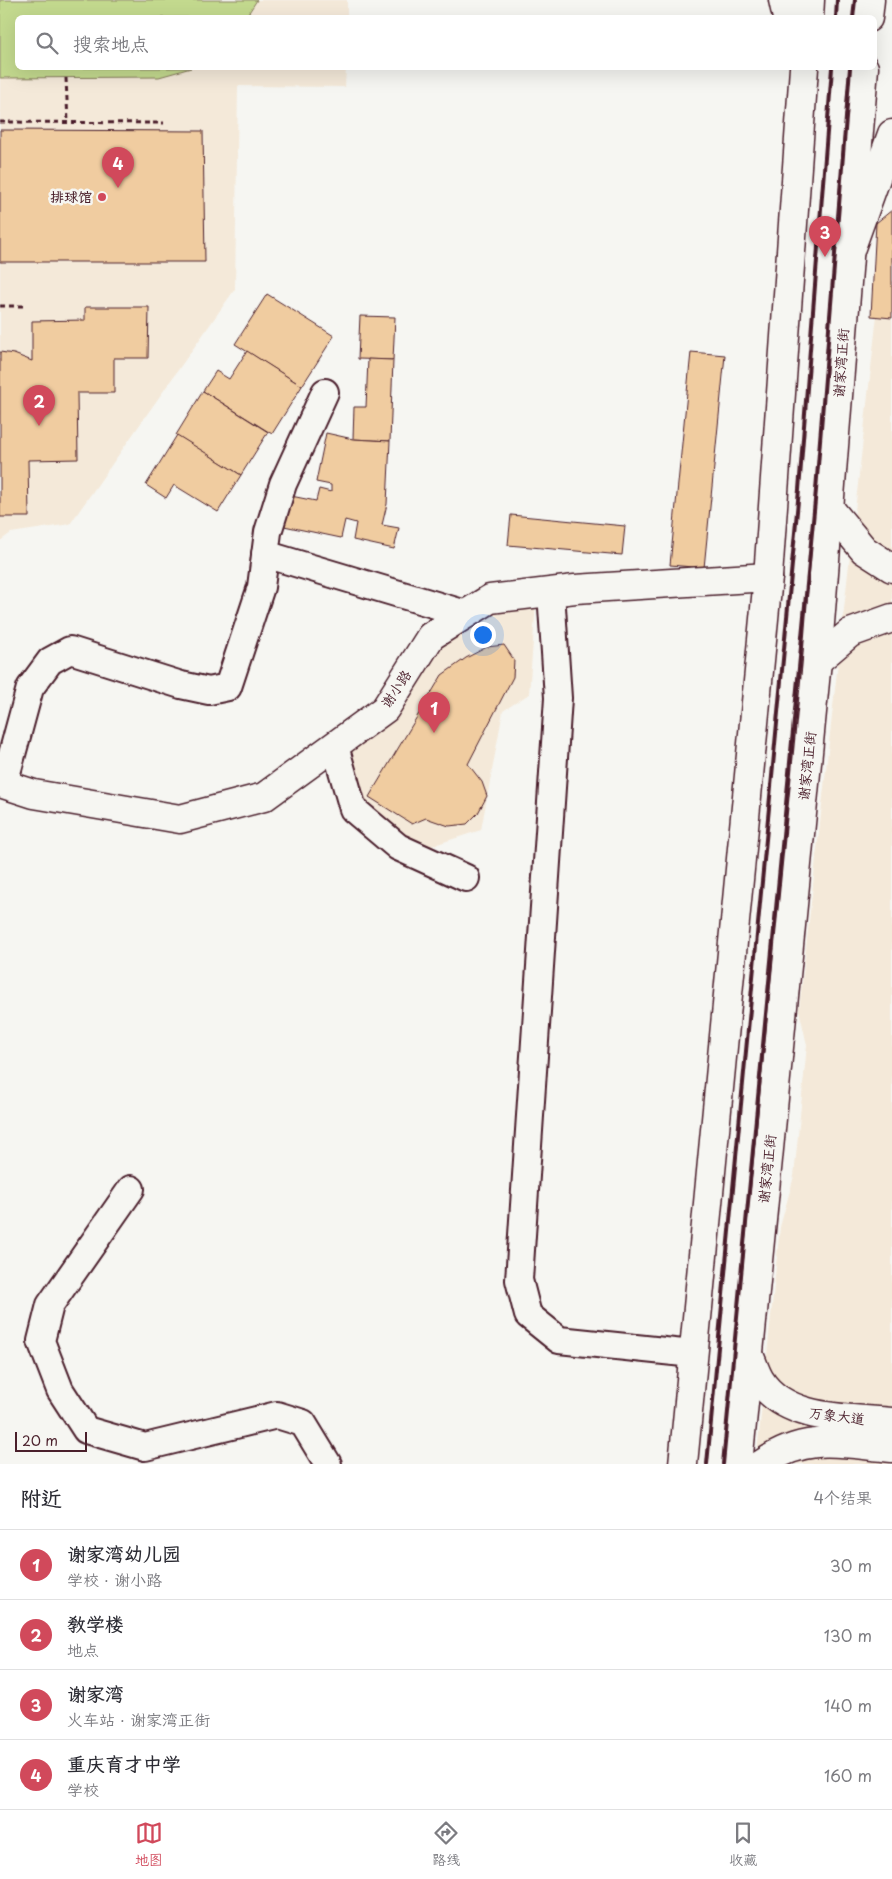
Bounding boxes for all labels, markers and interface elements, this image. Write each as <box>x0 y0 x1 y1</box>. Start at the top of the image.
search box <box>15 15 877 70</box>
icon: search <box>33 29 61 57</box>
text: 搜索地点 <box>73 29 149 57</box>
pin: 4 <box>102 147 134 188</box>
place label: 排球馆 <box>50 186 92 207</box>
marker: 排球馆 <box>96 191 108 203</box>
pin: 3 <box>809 216 841 257</box>
street label: 谢家湾正街 <box>828 327 853 399</box>
pin: 2 <box>23 385 55 426</box>
your location <box>470 622 496 648</box>
street label: 谢小路 <box>375 665 416 712</box>
pin: 1 <box>418 692 450 733</box>
street label: 谢家湾正街 <box>792 730 821 802</box>
street label: 谢家湾正街 <box>752 1133 781 1205</box>
street label: 万象大道 <box>808 1402 866 1429</box>
scale bar <box>15 1429 88 1452</box>
text: 20 m <box>22 1430 58 1451</box>
text: 附近 <box>20 1481 62 1513</box>
text: 4个结果 <box>813 1485 872 1509</box>
text: 谢家湾幼儿园 <box>67 1539 181 1567</box>
text: 1 <box>32 1553 40 1577</box>
text: 30 m <box>830 1553 872 1577</box>
text: 学校 · 谢小路 <box>67 1567 162 1591</box>
text: 教学楼 <box>67 1609 124 1637</box>
text: 2 <box>30 1623 42 1647</box>
text: 130 m <box>824 1623 872 1647</box>
text: 地点 <box>67 1637 99 1661</box>
text: 谢家湾 <box>67 1679 124 1707</box>
text: 3 <box>31 1693 41 1717</box>
text: 140 m <box>824 1693 872 1717</box>
text: 火车站 · 谢家湾正街 <box>67 1707 210 1731</box>
text: 重庆育才中学 <box>67 1749 181 1777</box>
text: 4 <box>31 1763 41 1787</box>
text: 160 m <box>824 1763 872 1787</box>
text: 学校 <box>67 1777 99 1801</box>
tab: 地图 <box>135 1819 163 1870</box>
tab: 路线 <box>432 1819 460 1870</box>
tab: 收藏 <box>729 1819 757 1870</box>

